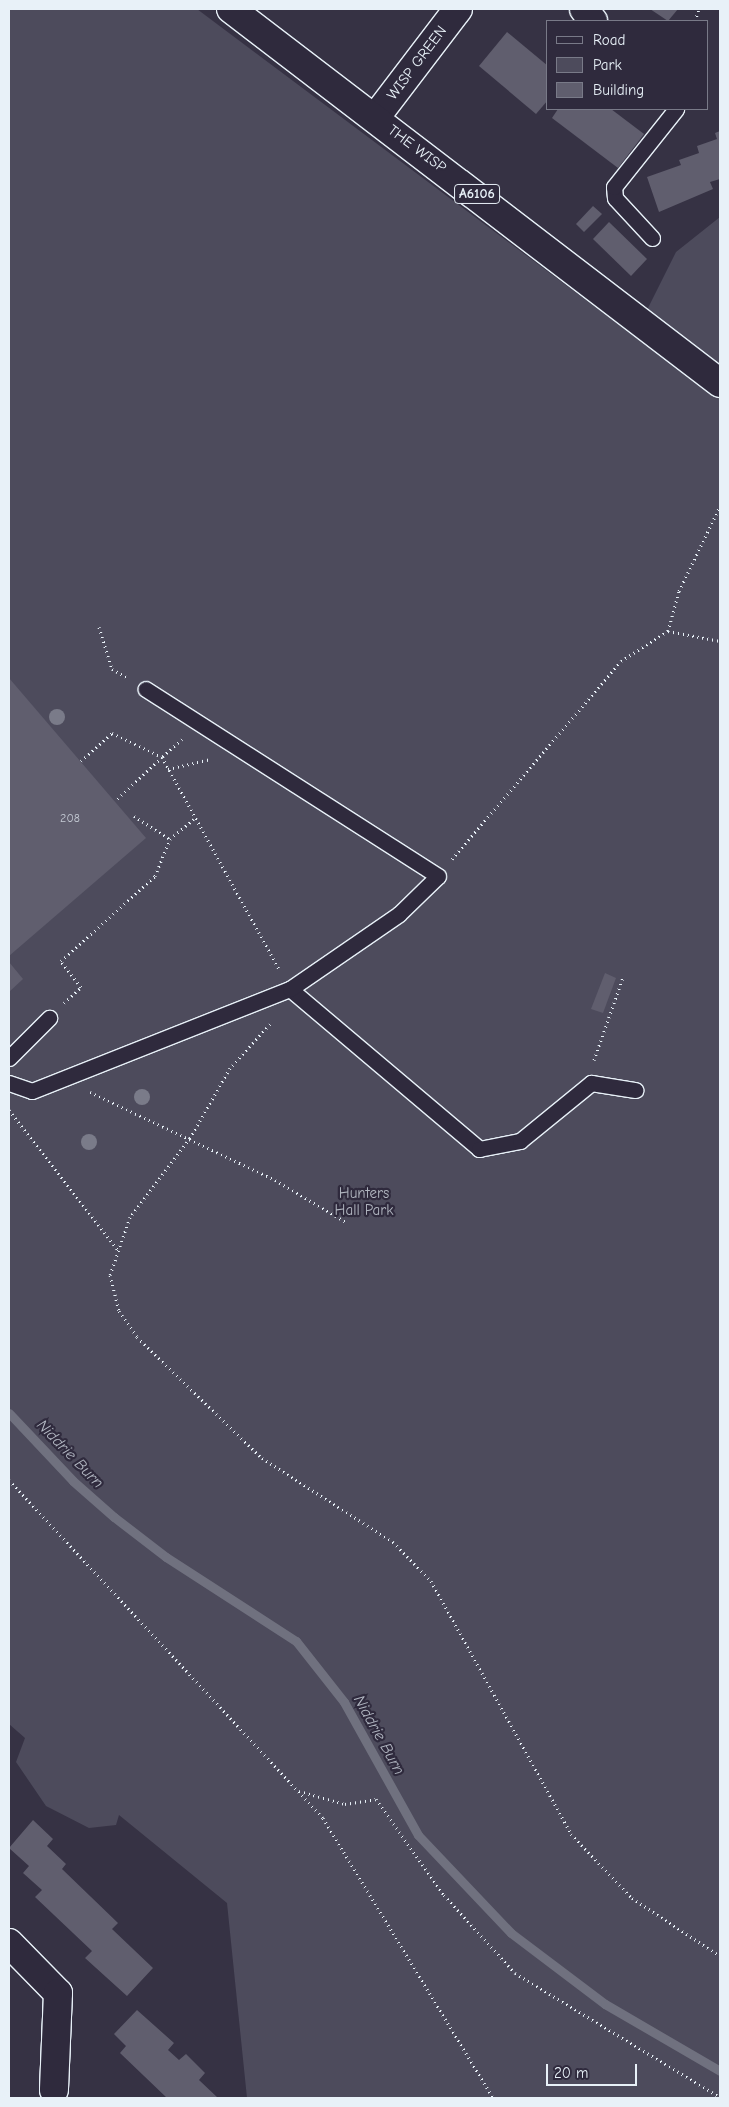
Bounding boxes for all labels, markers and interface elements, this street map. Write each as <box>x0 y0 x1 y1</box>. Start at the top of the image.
legend <box>546 20 709 110</box>
street label: WISP GREEN <box>383 22 451 104</box>
text: Road <box>593 31 625 49</box>
text: Park <box>593 56 622 74</box>
text: Building <box>593 81 644 99</box>
street label: THE WISP <box>384 121 450 177</box>
road number: A6106 <box>453 182 501 205</box>
house number: 208 <box>60 812 80 826</box>
park label: Hunters Hall Park <box>335 1184 393 1219</box>
water label: Niddrie Burn <box>33 1416 107 1492</box>
water label: Niddrie Burn <box>349 1692 409 1778</box>
scale bar <box>549 2054 640 2086</box>
text: 20 m <box>554 2064 588 2082</box>

